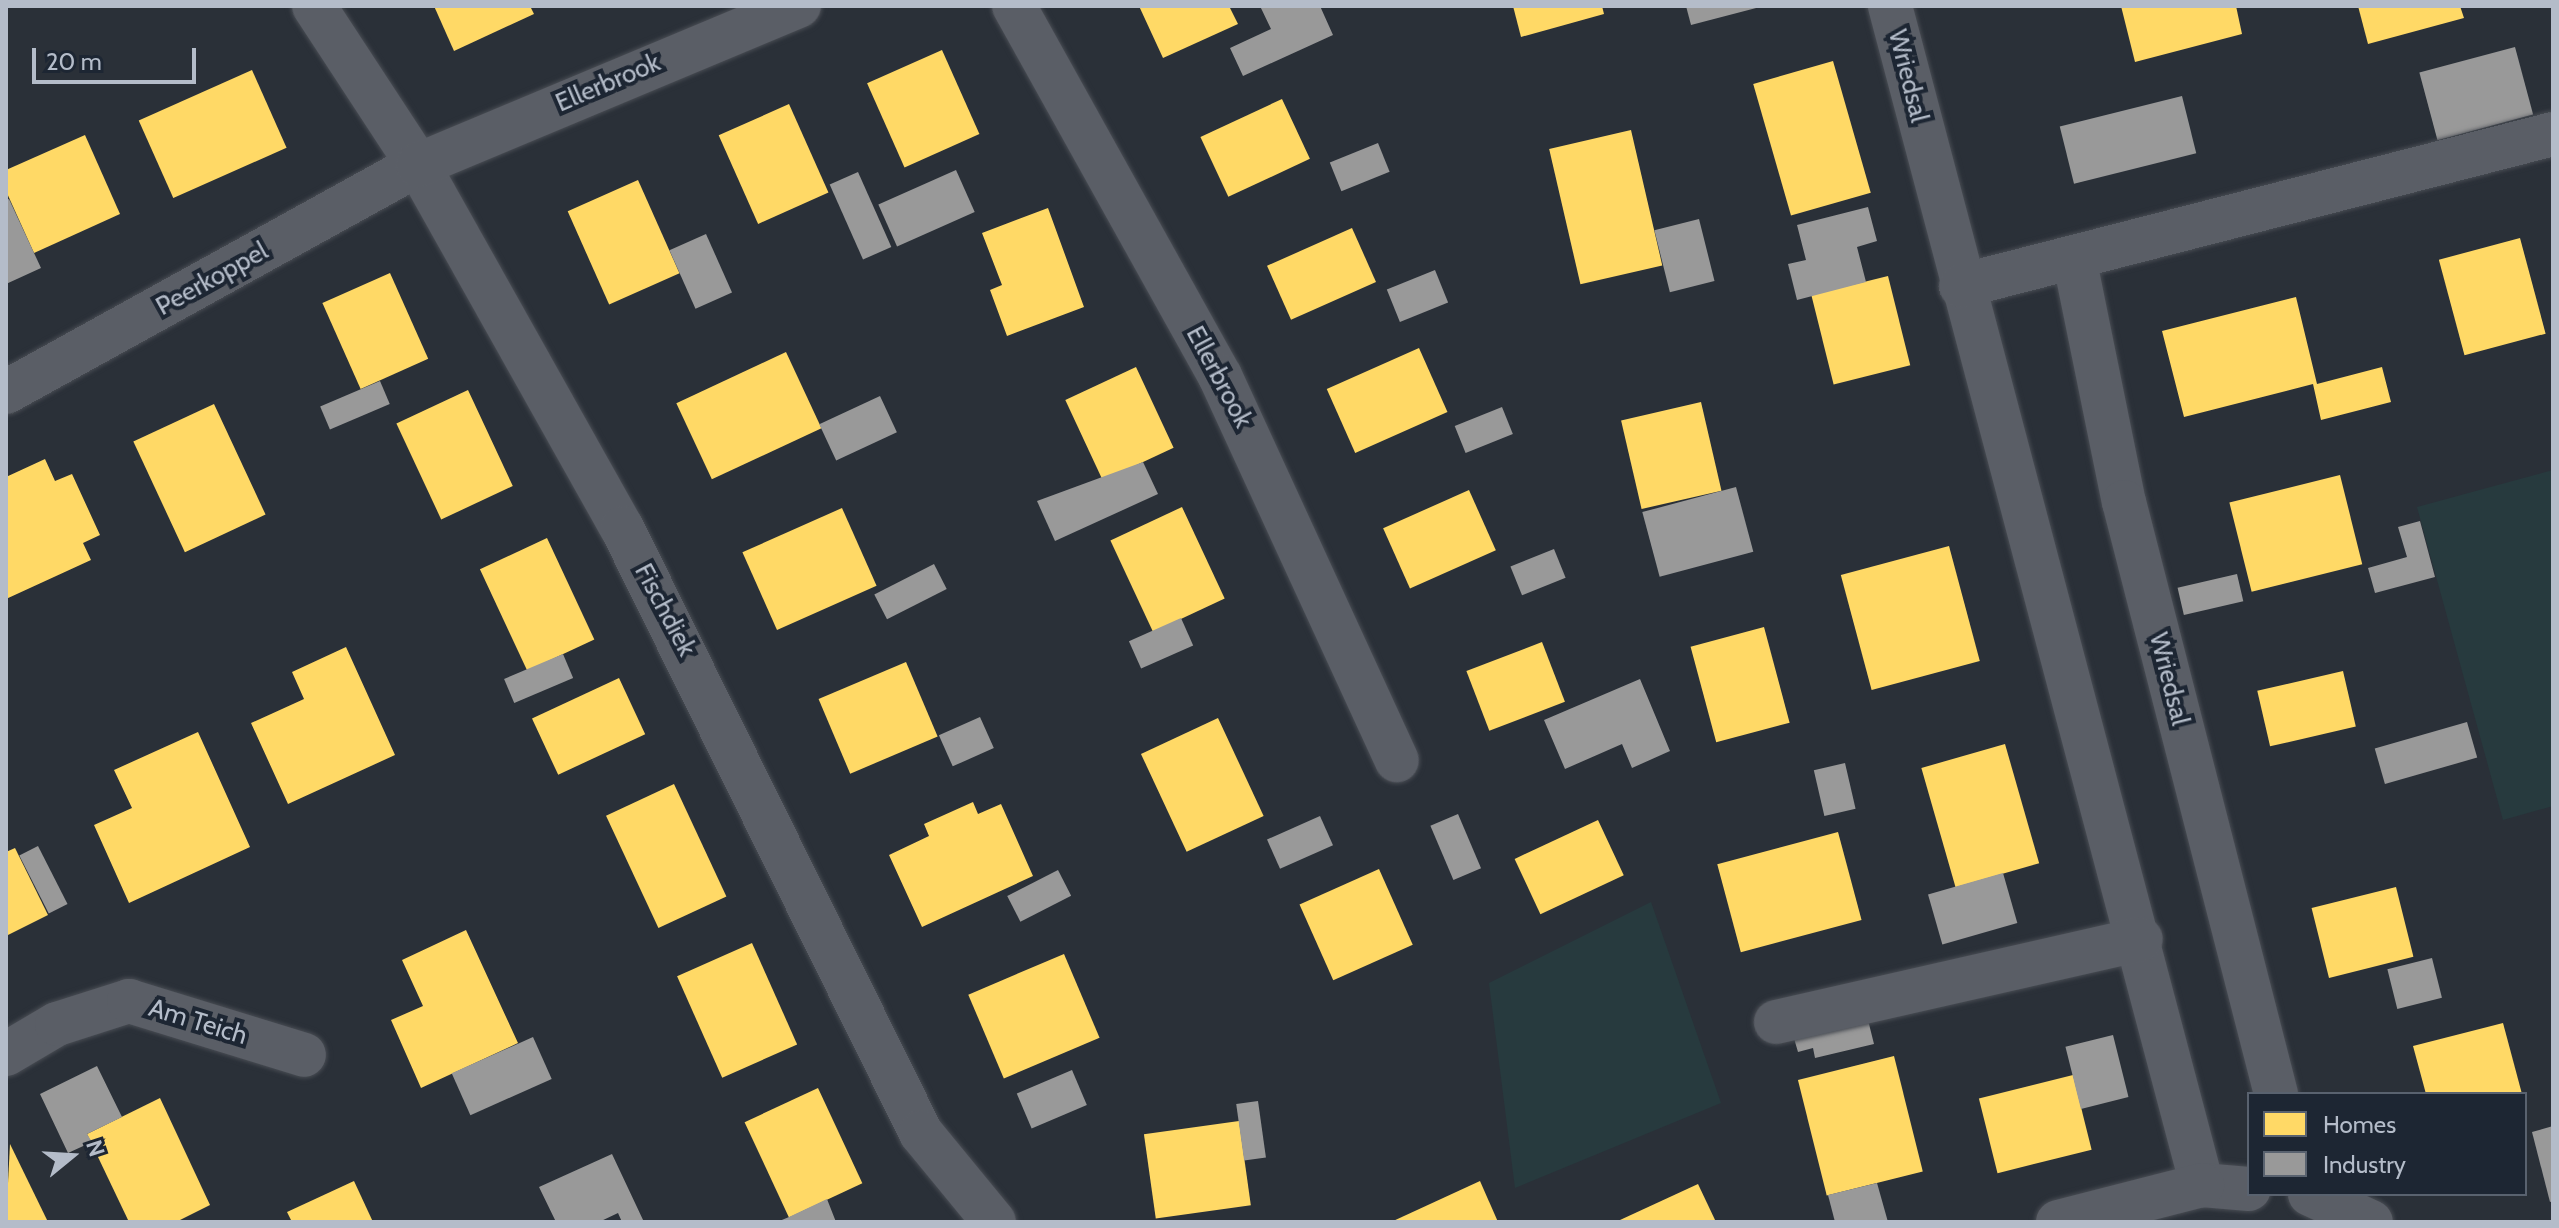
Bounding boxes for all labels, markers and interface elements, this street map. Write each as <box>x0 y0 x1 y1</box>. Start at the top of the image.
street label: Wriedsal <box>1881 26 1935 126</box>
scale bar <box>36 32 200 82</box>
text: 20 m <box>46 47 102 76</box>
street label: Ellerbrook <box>551 47 665 119</box>
street label: Peerkoppel <box>151 236 273 322</box>
street label: Ellerbrook <box>1179 321 1259 433</box>
street label: Fischdiek <box>628 558 702 662</box>
street label: Wriedsal <box>2142 629 2196 729</box>
street label: Am Teich <box>145 992 251 1052</box>
legend <box>2247 1092 2527 1196</box>
text: Homes <box>2323 1110 2396 1139</box>
north arrow <box>32 1116 112 1196</box>
text: N <box>80 1137 111 1160</box>
text: Industry <box>2323 1150 2406 1179</box>

